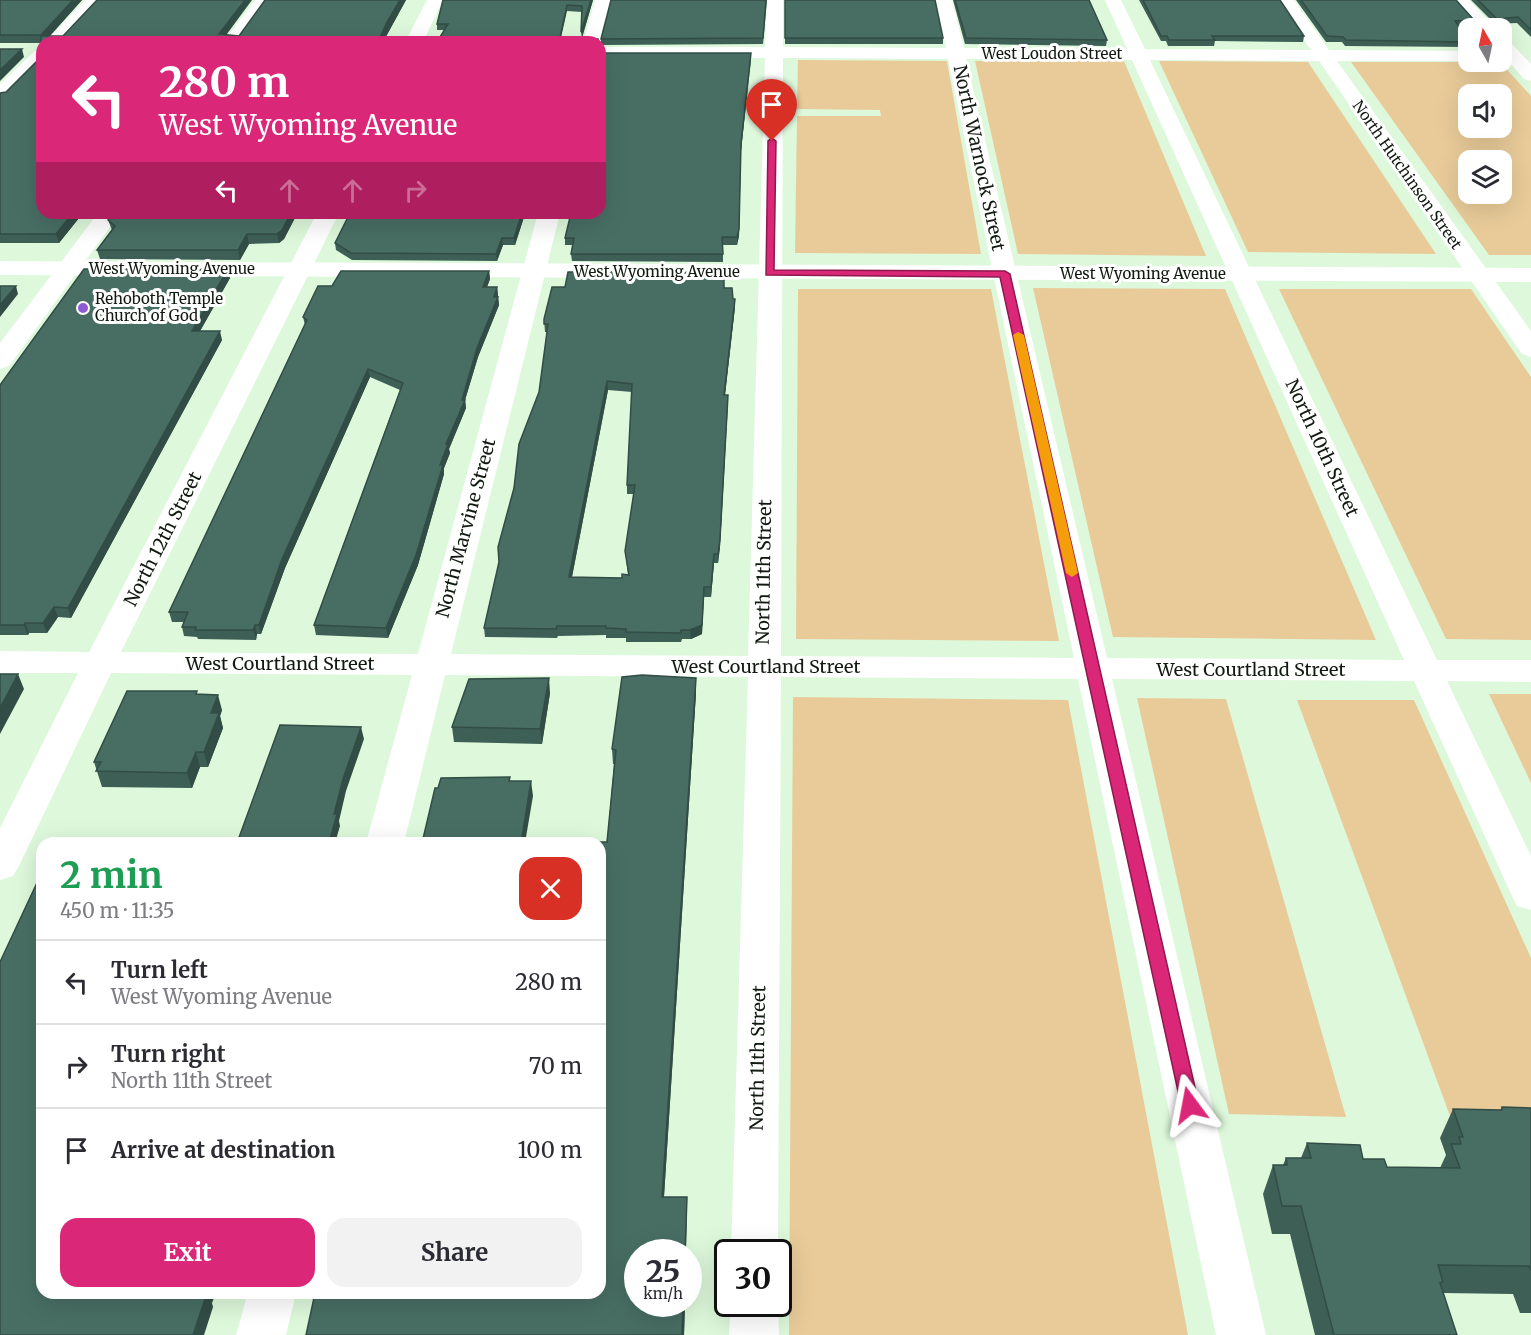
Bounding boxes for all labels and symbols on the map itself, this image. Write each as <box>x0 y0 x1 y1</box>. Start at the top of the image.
north arrow <box>1458 18 1512 72</box>
street label: West Loudon Street <box>981 44 1123 63</box>
street label: North Warnock Street <box>949 63 1010 253</box>
pin <box>746 79 797 141</box>
street label: North Hutchinson Street <box>1349 97 1466 253</box>
street label: West Wyoming Avenue <box>88 259 255 278</box>
street label: West Wyoming Avenue <box>573 262 740 281</box>
street label: West Wyoming Avenue <box>1059 264 1226 283</box>
place label: Rehoboth Temple Church of God <box>95 289 223 325</box>
marker: Rehoboth Temple Church of God <box>76 301 90 315</box>
street label: North 10th Street <box>1281 375 1364 520</box>
street label: North Marvine Street <box>431 436 501 620</box>
street label: North 12th Street <box>119 467 206 610</box>
street label: North 11th Street <box>751 499 776 645</box>
street label: West Courtland Street <box>185 652 374 675</box>
street label: West Courtland Street <box>671 655 860 678</box>
street label: West Courtland Street <box>1156 658 1345 681</box>
street label: North 11th Street <box>745 985 770 1131</box>
position arrow <box>1158 1073 1222 1137</box>
speed limit sign: 30 <box>714 1239 792 1317</box>

